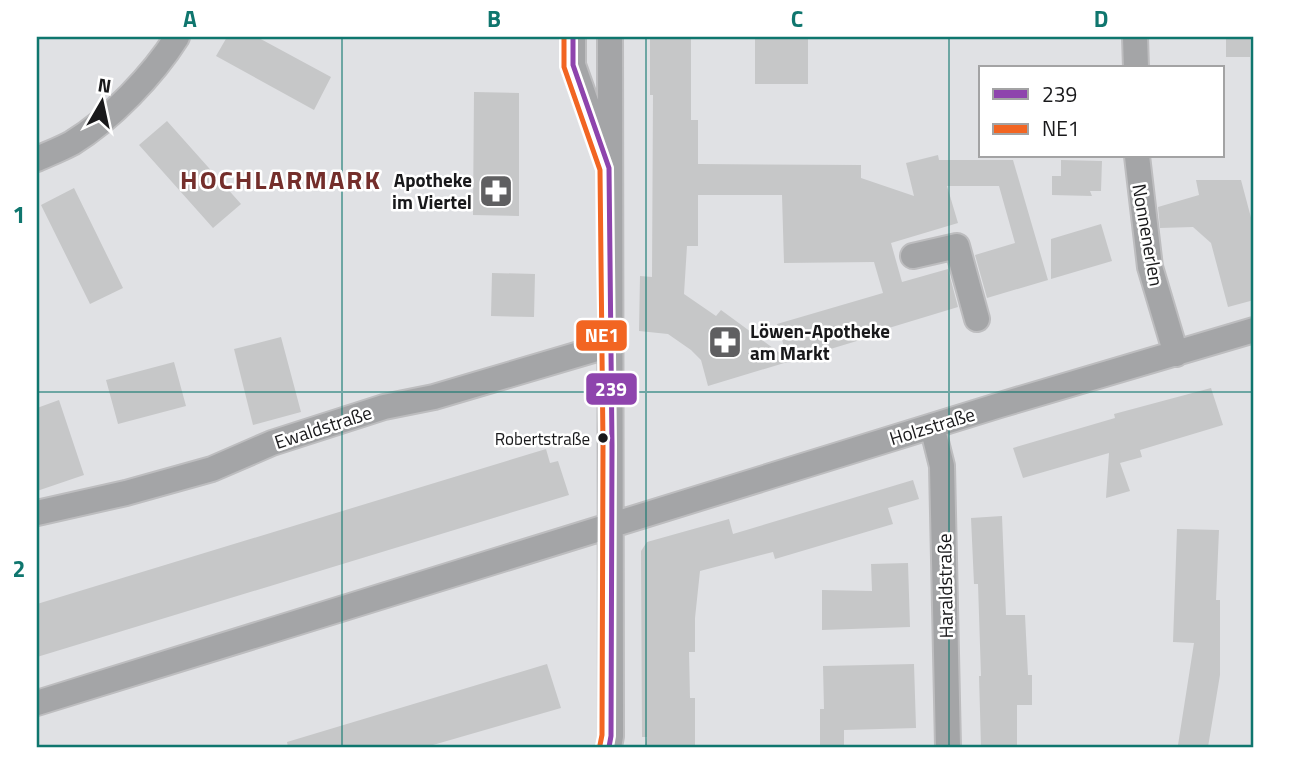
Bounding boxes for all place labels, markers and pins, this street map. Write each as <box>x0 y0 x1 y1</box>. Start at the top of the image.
place label: Apotheke im Viertel <box>392 165 472 216</box>
pharmacy icon: Apotheke im Viertel <box>477 172 515 210</box>
place label: Löwen-Apotheke am Markt <box>750 316 890 367</box>
pharmacy icon: Löwen-Apotheke am Markt <box>706 323 744 361</box>
place label: Robertstraße <box>495 426 590 452</box>
marker: Robertstraße <box>596 431 610 445</box>

